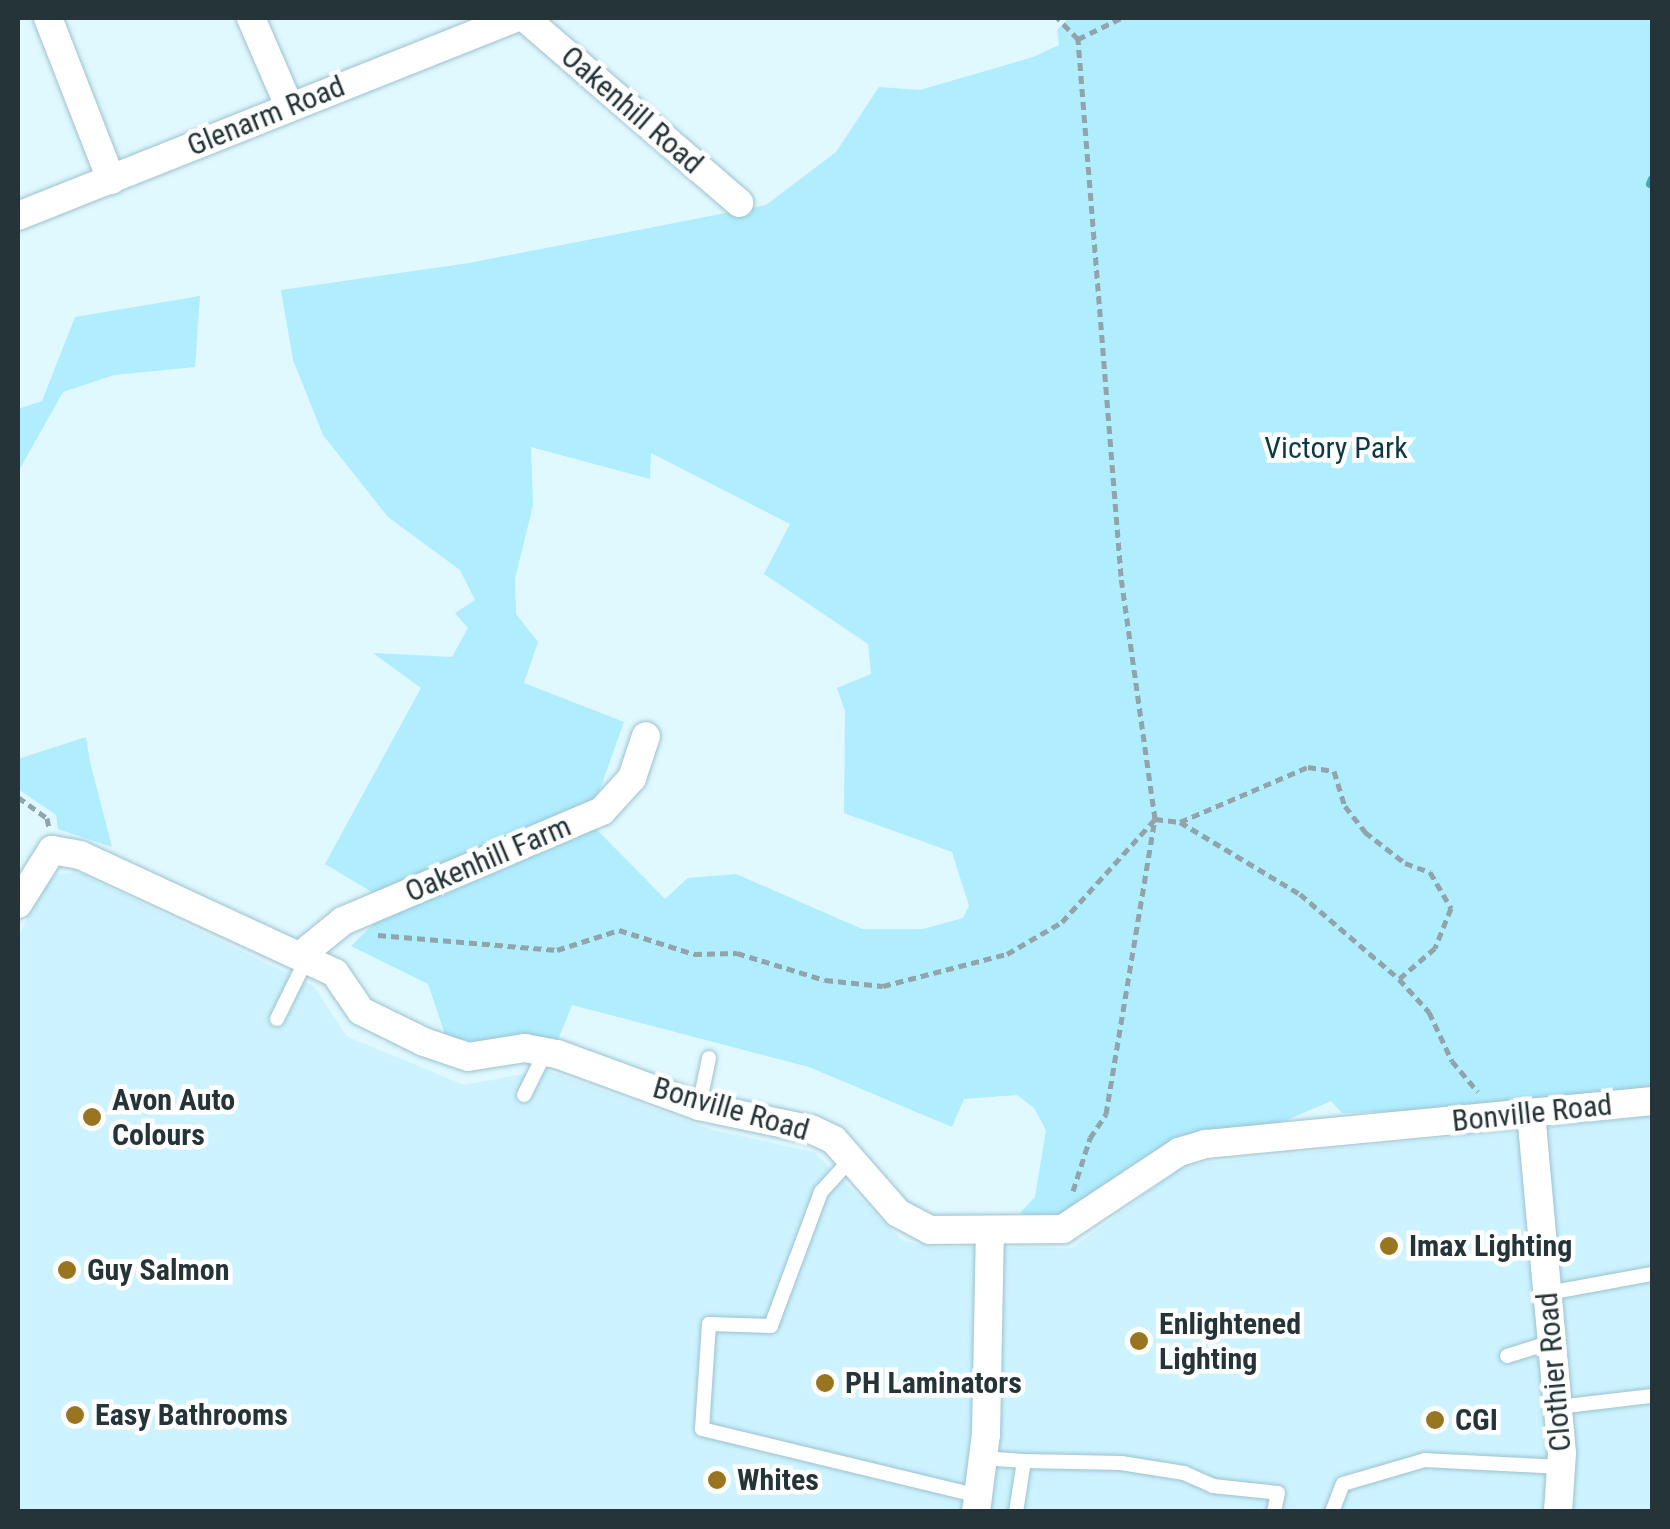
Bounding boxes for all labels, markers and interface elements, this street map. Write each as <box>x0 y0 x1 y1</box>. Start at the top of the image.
street label: Oakenhill Road <box>554 39 710 181</box>
street label: Glenarm Road <box>182 68 350 164</box>
park label: Victory Park <box>1264 430 1408 466</box>
street label: Oakenhill Farm <box>400 808 576 910</box>
street label: Bonville Road <box>649 1070 813 1148</box>
place label: Avon Auto Colours <box>112 1082 235 1152</box>
street label: Bonville Road <box>1450 1087 1614 1139</box>
marker: Avon Auto Colours <box>81 1106 103 1128</box>
place label: Imax Lighting <box>1409 1228 1572 1264</box>
marker: Imax Lighting <box>1378 1235 1400 1257</box>
place label: Guy Salmon <box>87 1252 229 1288</box>
marker: Guy Salmon <box>56 1259 78 1281</box>
street label: Clothier Road <box>1529 1291 1579 1453</box>
place label: Enlightened Lighting <box>1159 1306 1301 1376</box>
marker: Enlightened Lighting <box>1128 1330 1150 1352</box>
place label: PH Laminators <box>845 1365 1022 1401</box>
marker: PH Laminators <box>814 1372 836 1394</box>
place label: Easy Bathrooms <box>95 1397 288 1433</box>
place label: CGI <box>1455 1402 1498 1438</box>
marker: Easy Bathrooms <box>64 1404 86 1426</box>
marker: CGI <box>1424 1409 1446 1431</box>
place label: Whites <box>737 1462 819 1498</box>
marker: Whites <box>706 1469 728 1491</box>

